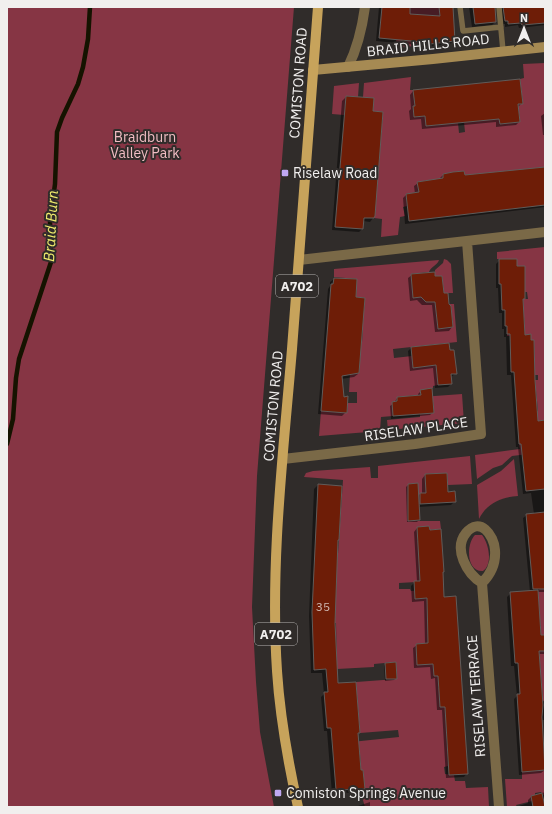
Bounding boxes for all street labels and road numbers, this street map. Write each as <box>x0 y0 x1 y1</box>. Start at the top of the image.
street label: COMISTON ROAD <box>285 27 311 139</box>
street label: BRAID HILLS ROAD <box>366 30 490 60</box>
road number: A702 <box>276 275 318 297</box>
street label: COMISTON ROAD <box>259 350 287 462</box>
street label: RISELAW PLACE <box>363 413 469 445</box>
road number: A702 <box>255 623 297 645</box>
street label: RISELAW TERRACE <box>463 634 489 758</box>

